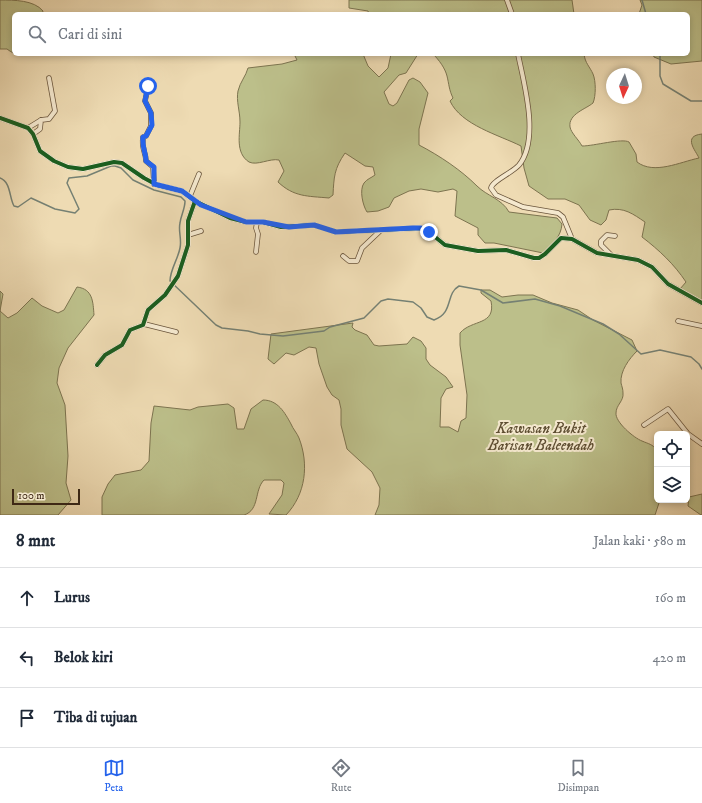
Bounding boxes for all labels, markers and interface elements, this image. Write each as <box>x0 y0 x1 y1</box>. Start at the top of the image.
search box <box>12 12 690 56</box>
icon: search <box>26 23 48 45</box>
text: Cari di sini <box>58 25 122 44</box>
north arrow <box>606 68 642 104</box>
route start <box>139 77 157 95</box>
route end <box>420 223 438 241</box>
park label: Kawasan Bukit Barisan Baleendah <box>487 419 594 455</box>
map controls <box>654 431 690 503</box>
button: locate <box>654 431 690 467</box>
button: layers <box>654 467 690 503</box>
scale bar <box>12 487 80 506</box>
text: 100 m <box>18 489 44 503</box>
text: 8 mnt <box>16 530 55 552</box>
text: Jalan kaki · 580 m <box>594 533 686 549</box>
icon: ahead <box>16 587 38 609</box>
text: Lurus <box>54 588 90 607</box>
text: 160 m <box>655 590 686 606</box>
icon: left <box>16 647 38 669</box>
text: Belok kiri <box>54 648 113 667</box>
text: 420 m <box>653 650 686 666</box>
icon: arrive <box>16 707 38 729</box>
text: Tiba di tujuan <box>54 708 137 727</box>
tab: Peta <box>103 757 125 795</box>
tab: Rute <box>330 757 352 795</box>
tab: Disimpan <box>558 757 599 795</box>

